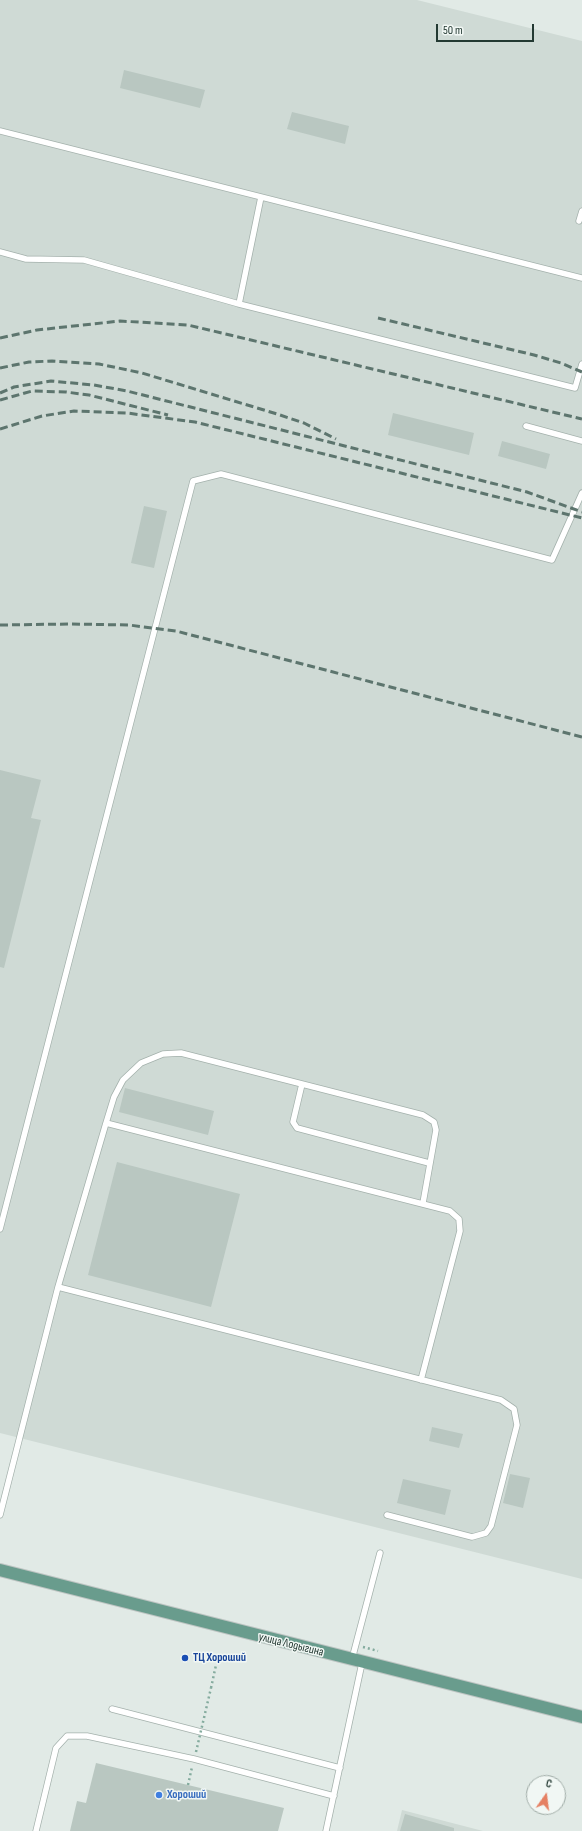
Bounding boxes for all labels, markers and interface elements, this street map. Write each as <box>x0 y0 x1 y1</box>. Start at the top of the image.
scale bar <box>438 16 536 42</box>
text: 50 m <box>443 23 463 38</box>
street label: улица Лодыгина <box>257 1630 325 1660</box>
place label: ТЦ Хороший <box>193 1651 246 1665</box>
marker: ТЦ Хороший <box>180 1653 190 1663</box>
north arrow <box>526 1775 566 1815</box>
text: С <box>544 1777 553 1791</box>
place label: Хороший <box>167 1788 206 1802</box>
marker: Хороший <box>154 1790 164 1800</box>

